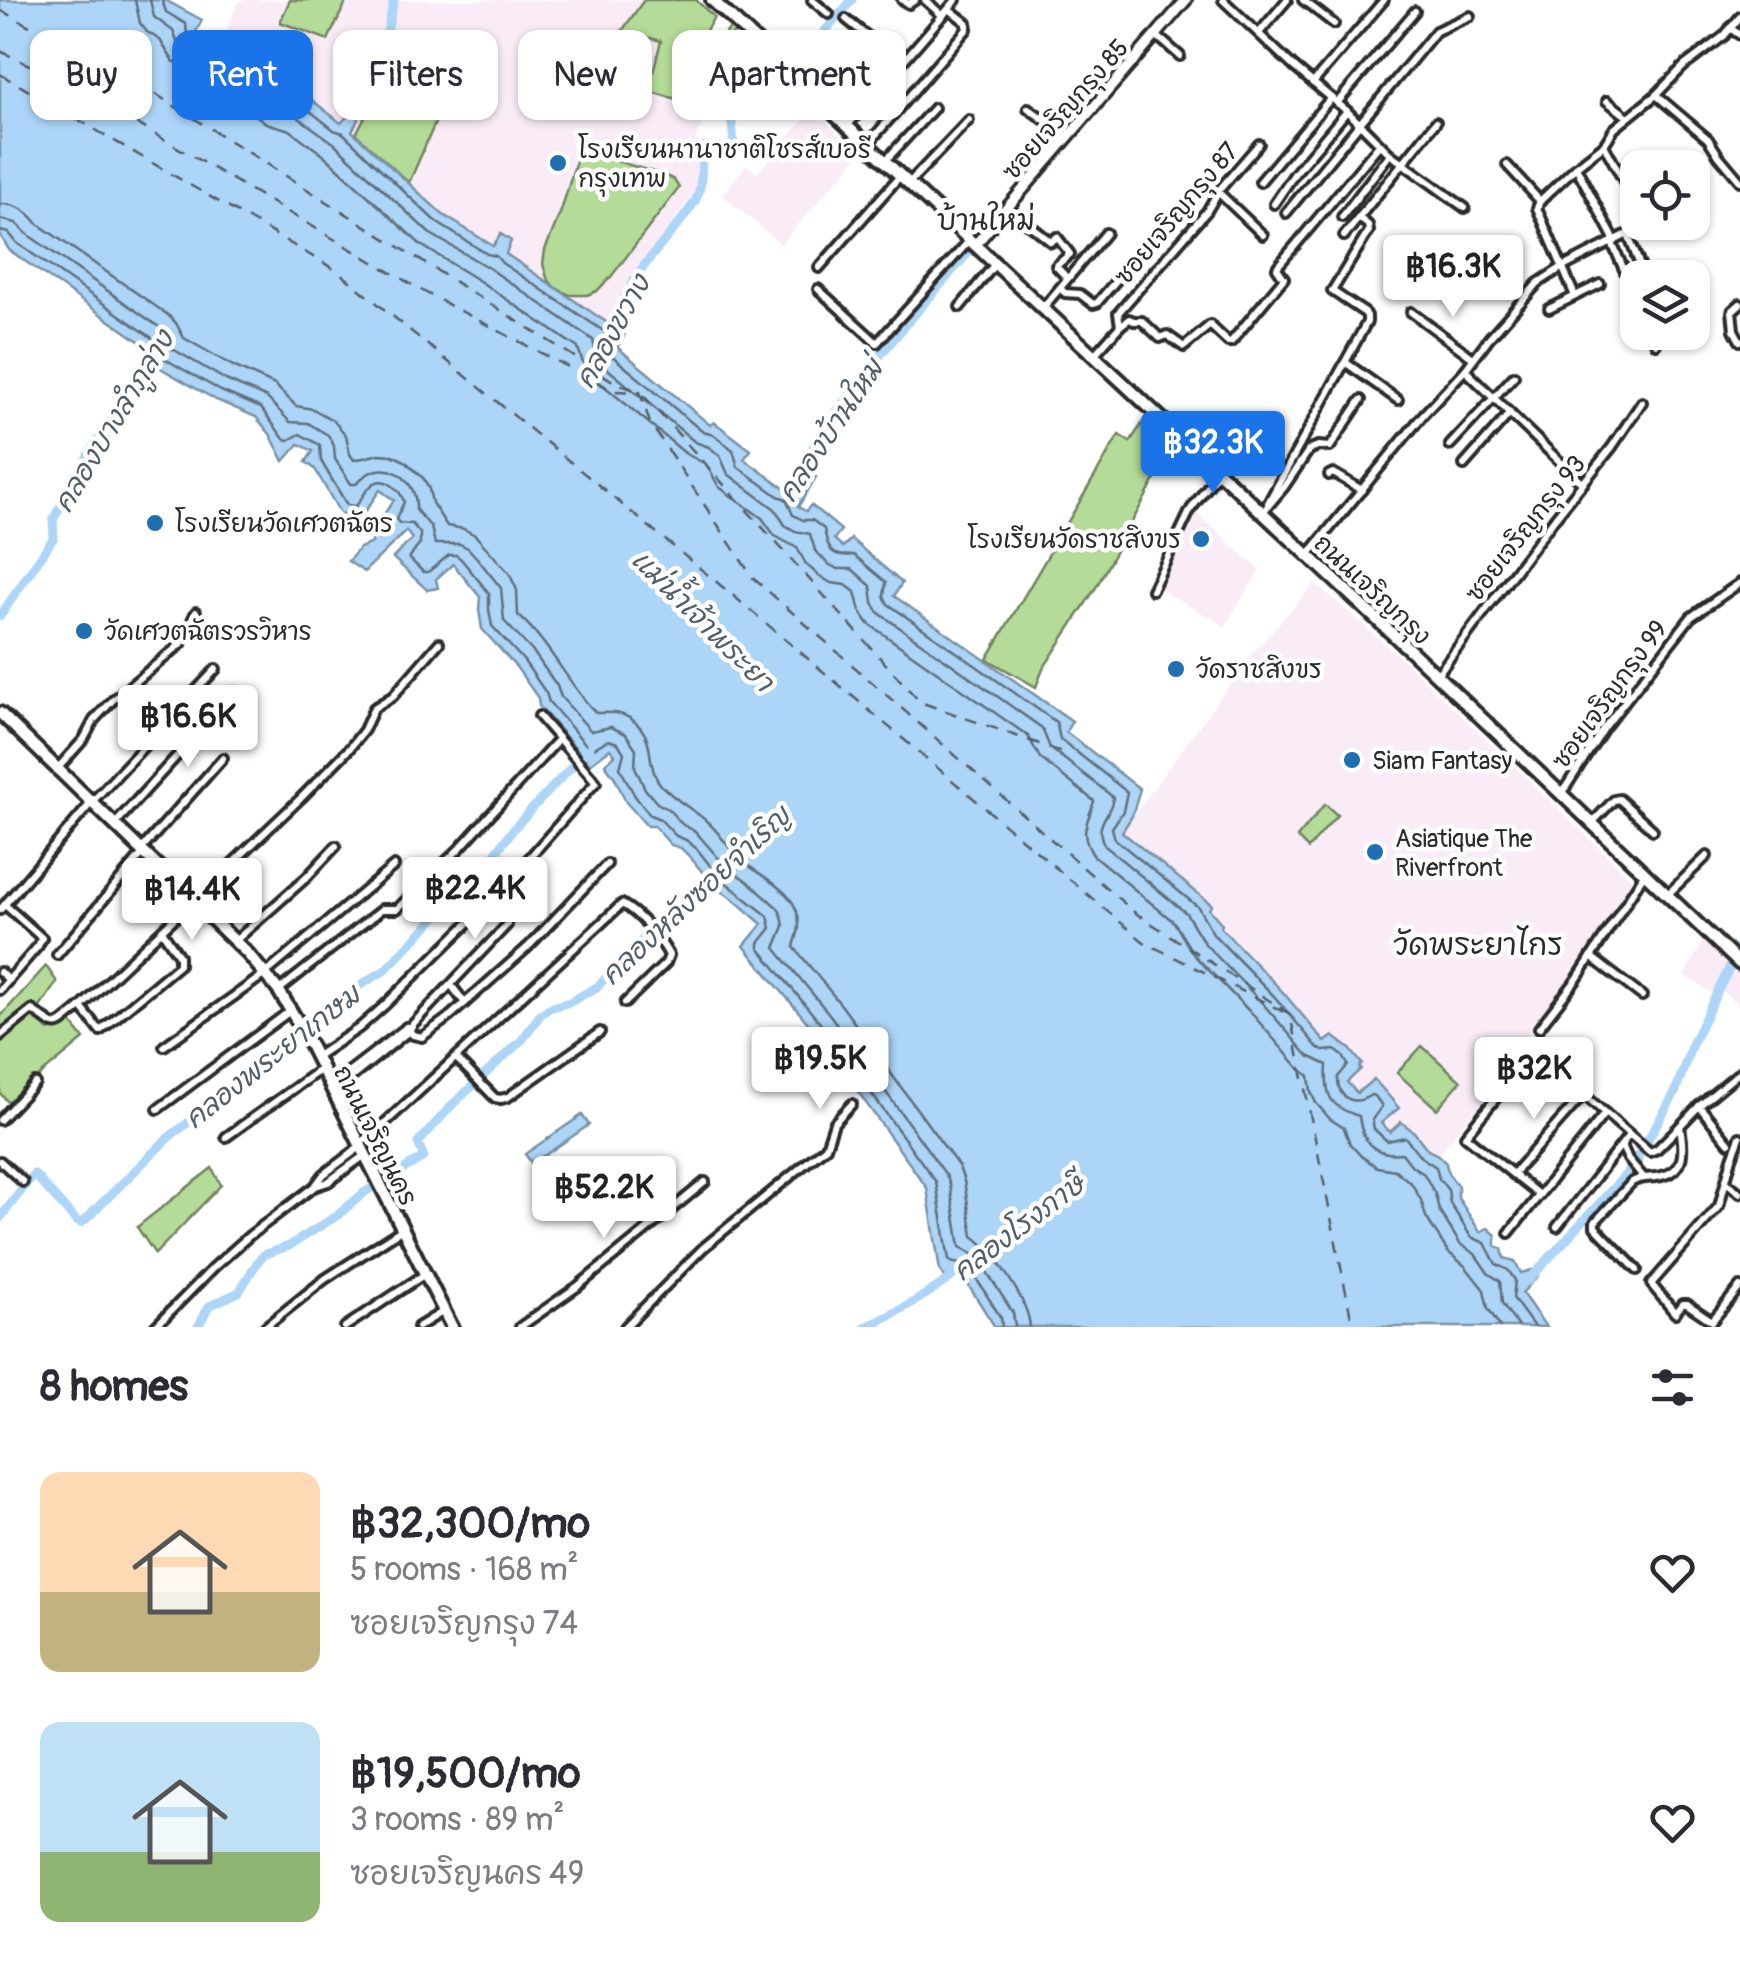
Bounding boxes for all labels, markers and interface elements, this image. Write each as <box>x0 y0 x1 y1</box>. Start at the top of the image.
chip: Buy <box>30 30 152 120</box>
chip: Rent <box>172 30 313 120</box>
chip: Filters <box>333 30 498 120</box>
chip: New <box>518 30 652 120</box>
chip: Apartment <box>672 30 906 120</box>
street label: ซอยเจริญกรุง 85 <box>996 33 1137 188</box>
place label: โรงเรียนนานาชาติโชรส์เบอรี กรุงเทพ <box>578 133 871 197</box>
street label: ซอยเจริญกรุง 87 <box>1108 136 1247 293</box>
map controls <box>1620 150 1710 350</box>
button: locate <box>1620 150 1710 240</box>
marker: โรงเรียนนานาชาติโชรส์เบอรี กรุงเทพ <box>547 152 569 174</box>
district label: บ้านใหม่ <box>937 201 1035 239</box>
pin: ฿16.3K <box>1372 235 1534 320</box>
text: ฿16.3K <box>1405 247 1501 287</box>
button: layers <box>1620 260 1710 350</box>
water label: คลองขวาง <box>568 267 660 394</box>
water label: คลองบางลำภูล่าง <box>46 322 185 520</box>
water label: คลองบ้านใหม่ <box>769 348 895 509</box>
pin: ฿32.3K <box>1132 411 1294 496</box>
text: ฿32.3K <box>1163 423 1263 463</box>
street label: ซอยเจริญกรุง 93 <box>1459 449 1595 610</box>
place label: โรงเรียนวัดเศวตฉัตร <box>175 507 393 540</box>
marker: โรงเรียนวัดเศวตฉัตร <box>144 512 166 534</box>
place label: โรงเรียนวัดราชสิงขร <box>967 523 1181 556</box>
street label: ถนนเจริญกรุง <box>1306 527 1438 654</box>
marker: โรงเรียนวัดราชสิงขร <box>1190 528 1212 550</box>
water label: แม่น้ำเจ้าพระยา <box>624 536 788 701</box>
street label: ซอยเจริญกรุง 99 <box>1545 614 1676 776</box>
place label: วัดเศวตฉัตรวรวิหาร <box>104 616 312 648</box>
marker: วัดเศวตฉัตรวรวิหาร <box>73 620 95 642</box>
place label: วัดราชสิงขร <box>1196 654 1322 686</box>
marker: วัดราชสิงขร <box>1165 658 1187 680</box>
pin: ฿16.6K <box>107 685 269 770</box>
text: ฿16.6K <box>140 697 236 737</box>
place label: Siam Fantasy <box>1372 746 1512 777</box>
marker: Siam Fantasy <box>1341 749 1363 771</box>
water label: คลองหลังซอยจำเริญ <box>593 797 800 993</box>
place label: Asiatique The Riverfront <box>1395 824 1533 884</box>
marker: Asiatique The Riverfront <box>1364 841 1386 863</box>
pin: ฿22.4K <box>394 857 556 942</box>
pin: ฿14.4K <box>111 858 273 943</box>
text: ฿22.4K <box>425 869 526 909</box>
text: ฿14.4K <box>144 870 240 910</box>
district label: วัดพระยาไกร <box>1393 925 1563 964</box>
water label: คลองพระยาเกษม <box>178 977 369 1137</box>
pin: ฿19.5K <box>739 1027 901 1112</box>
pin: ฿32K <box>1475 1037 1593 1122</box>
text: ฿19.5K <box>774 1039 867 1079</box>
text: ฿32K <box>1496 1049 1572 1089</box>
street label: ถนนเจริญนคร <box>326 1060 424 1211</box>
pin: ฿52.2K <box>523 1156 685 1241</box>
water label: คลองโรงภาษี <box>945 1163 1095 1289</box>
text: ฿52.2K <box>554 1168 654 1208</box>
icon: filters <box>1645 1360 1700 1415</box>
text: 8 homes <box>40 1361 188 1413</box>
text: ฿32,300/mo <box>350 1498 590 1550</box>
icon: home <box>120 1512 240 1632</box>
icon: heart <box>1645 1545 1700 1600</box>
text: 5 rooms · 168 m² <box>350 1550 579 1590</box>
text: ซอยเจริญกรุง 74 <box>350 1604 578 1644</box>
text: ฿19,500/mo <box>350 1748 581 1800</box>
icon: home <box>120 1762 240 1882</box>
icon: heart <box>1645 1795 1700 1850</box>
text: 3 rooms · 89 m² <box>350 1800 564 1840</box>
text: ซอยเจริญนคร 49 <box>350 1854 584 1894</box>

